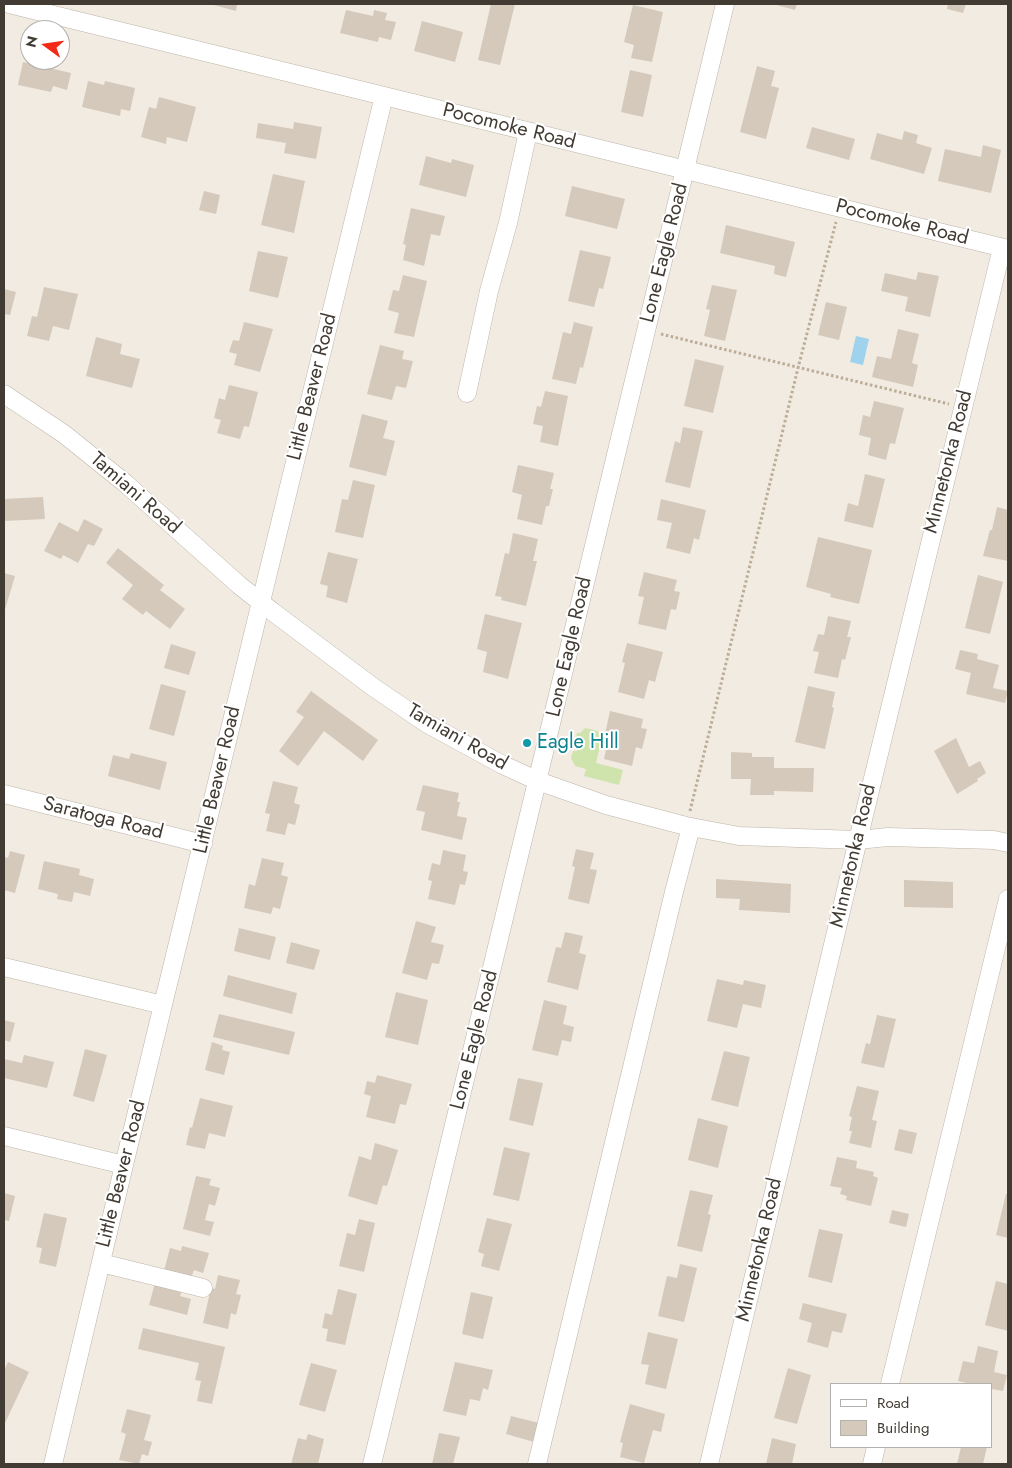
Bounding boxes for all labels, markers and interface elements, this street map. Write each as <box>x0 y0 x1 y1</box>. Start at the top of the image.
north arrow <box>20 20 70 70</box>
text: N <box>20 34 42 49</box>
street label: Pocomoke Road <box>440 99 578 155</box>
street label: Lone Eagle Road <box>636 181 694 325</box>
street label: Pocomoke Road <box>833 195 971 251</box>
street label: Little Beaver Road <box>283 311 343 463</box>
street label: Minnetonka Road <box>920 388 978 536</box>
street label: Tamiani Road <box>85 448 185 540</box>
street label: Lone Eagle Road <box>542 575 598 719</box>
street label: Tamiani Road <box>402 700 512 776</box>
street label: Little Beaver Road <box>189 704 247 856</box>
place label: Eagle Hill <box>537 731 619 755</box>
marker: Eagle Hill <box>521 737 533 749</box>
street label: Minnetonka Road <box>826 782 882 930</box>
street label: Saratoga Road <box>40 792 166 846</box>
street label: Lone Eagle Road <box>446 968 504 1112</box>
street label: Little Beaver Road <box>92 1098 152 1250</box>
street label: Minnetonka Road <box>732 1176 788 1324</box>
legend <box>830 1383 992 1448</box>
text: Road <box>877 1392 909 1414</box>
text: Building <box>877 1417 929 1439</box>

